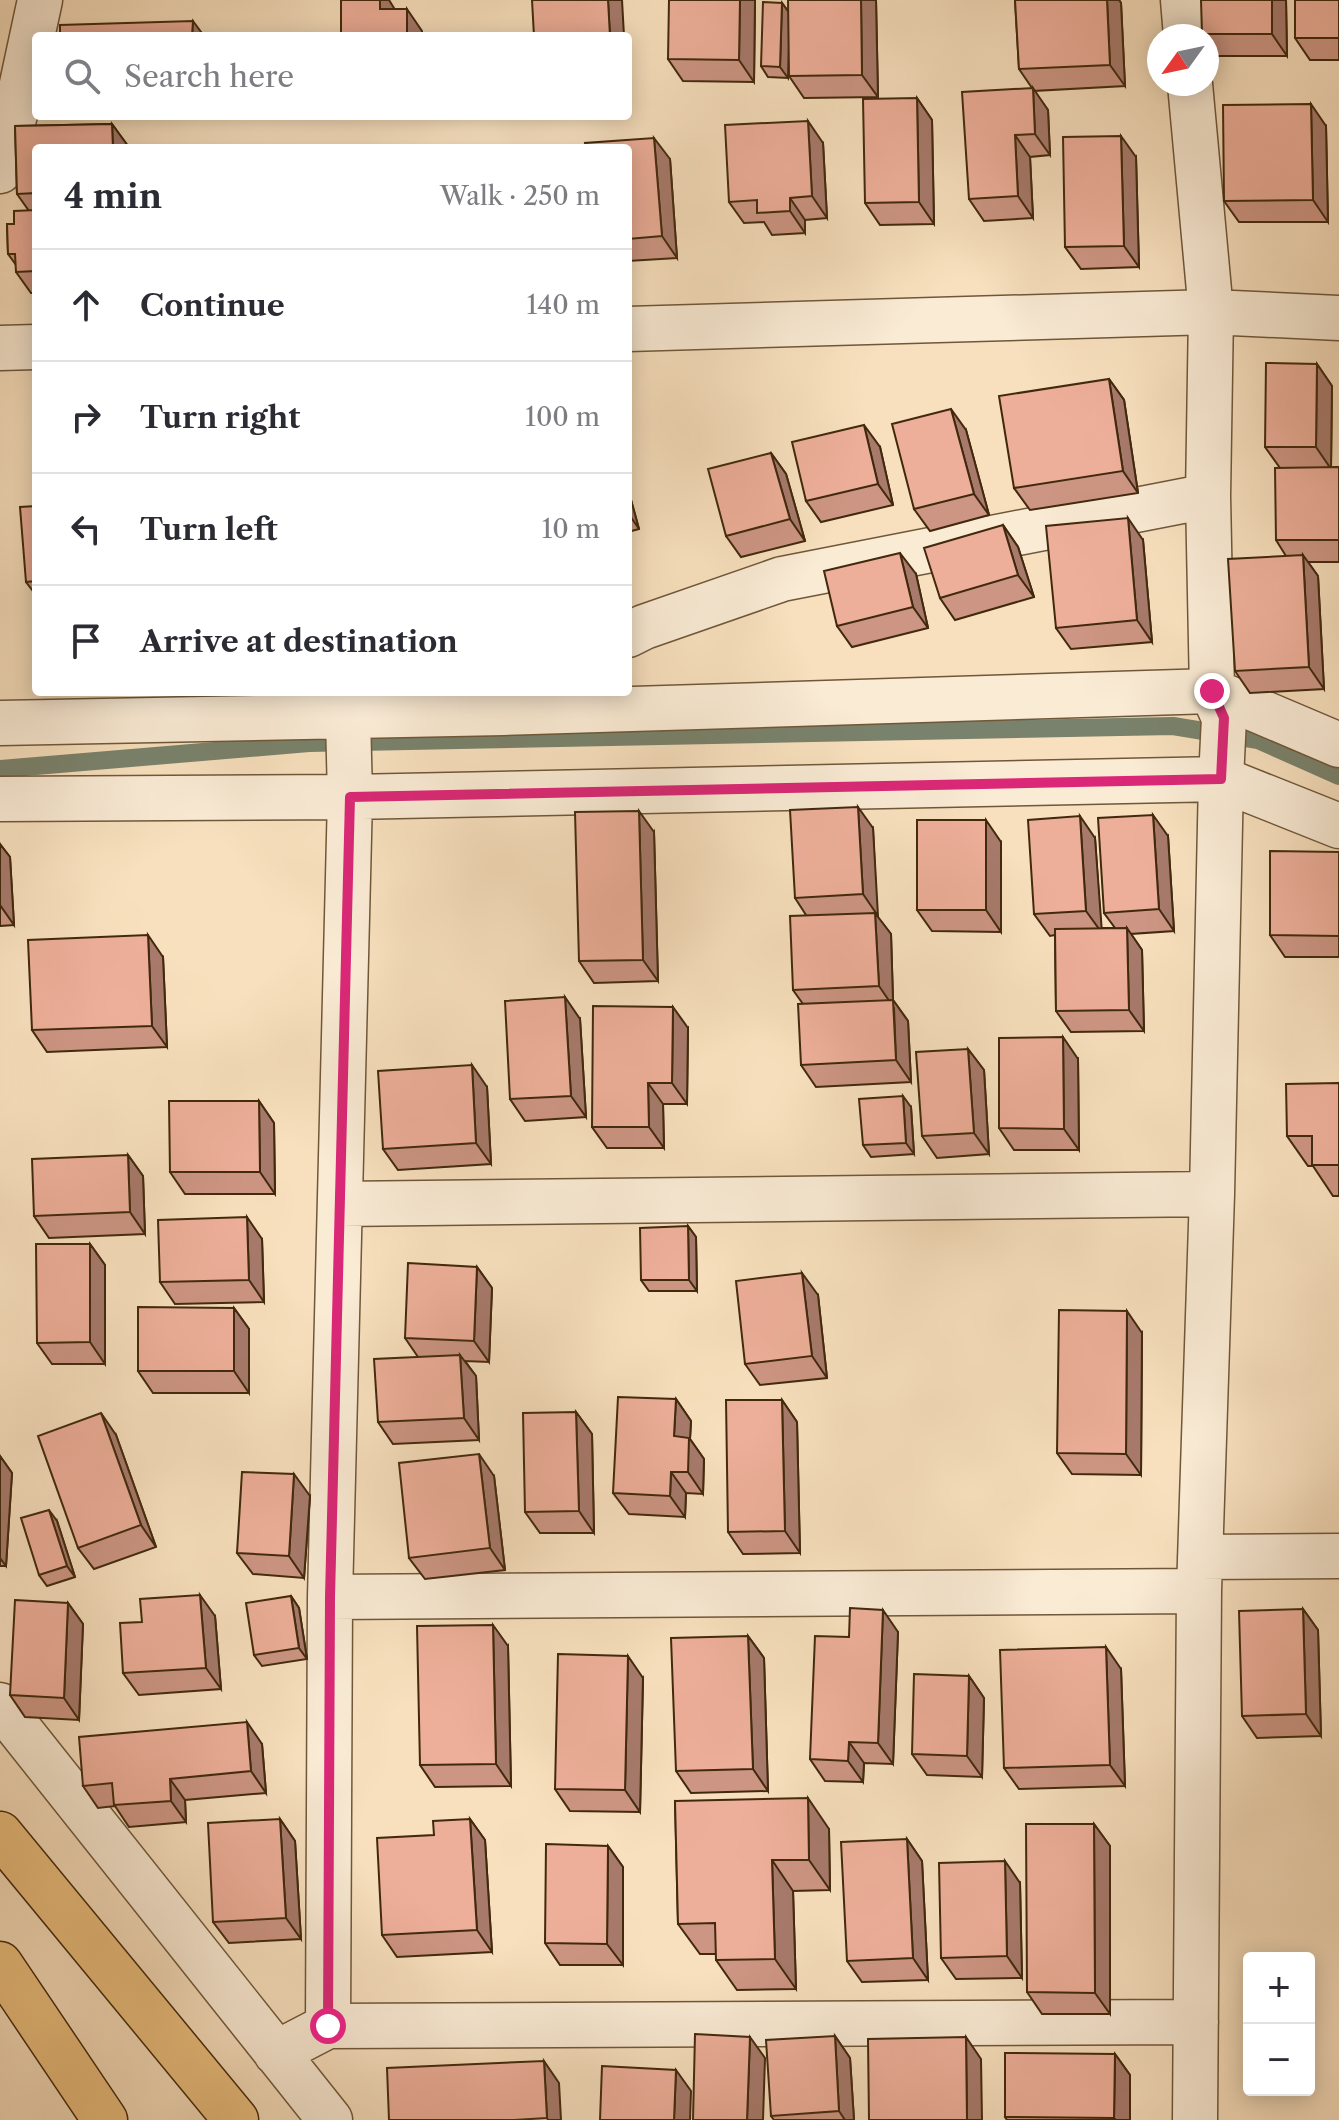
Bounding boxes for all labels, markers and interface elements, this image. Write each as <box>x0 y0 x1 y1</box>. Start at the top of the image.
north arrow <box>1147 24 1219 96</box>
search box <box>32 32 632 120</box>
icon: search <box>60 54 104 98</box>
text: Search here <box>124 58 294 95</box>
text: 4 min <box>64 175 162 217</box>
text: Walk · 250 m <box>440 180 600 212</box>
icon: ahead <box>64 283 108 327</box>
text: Continue <box>140 287 285 324</box>
text: 140 m <box>526 289 600 321</box>
icon: right <box>64 395 108 439</box>
text: Turn right <box>140 399 300 436</box>
text: 100 m <box>525 401 600 433</box>
icon: left <box>64 507 108 551</box>
text: Turn left <box>140 511 277 548</box>
text: 10 m <box>541 513 600 545</box>
icon: arrive <box>64 619 108 663</box>
text: Arrive at destination <box>140 623 458 660</box>
route end <box>1194 673 1230 709</box>
map controls <box>1243 1952 1315 2096</box>
button: + <box>1243 1952 1315 2024</box>
route start <box>310 2008 346 2044</box>
button: − <box>1243 2024 1315 2096</box>

